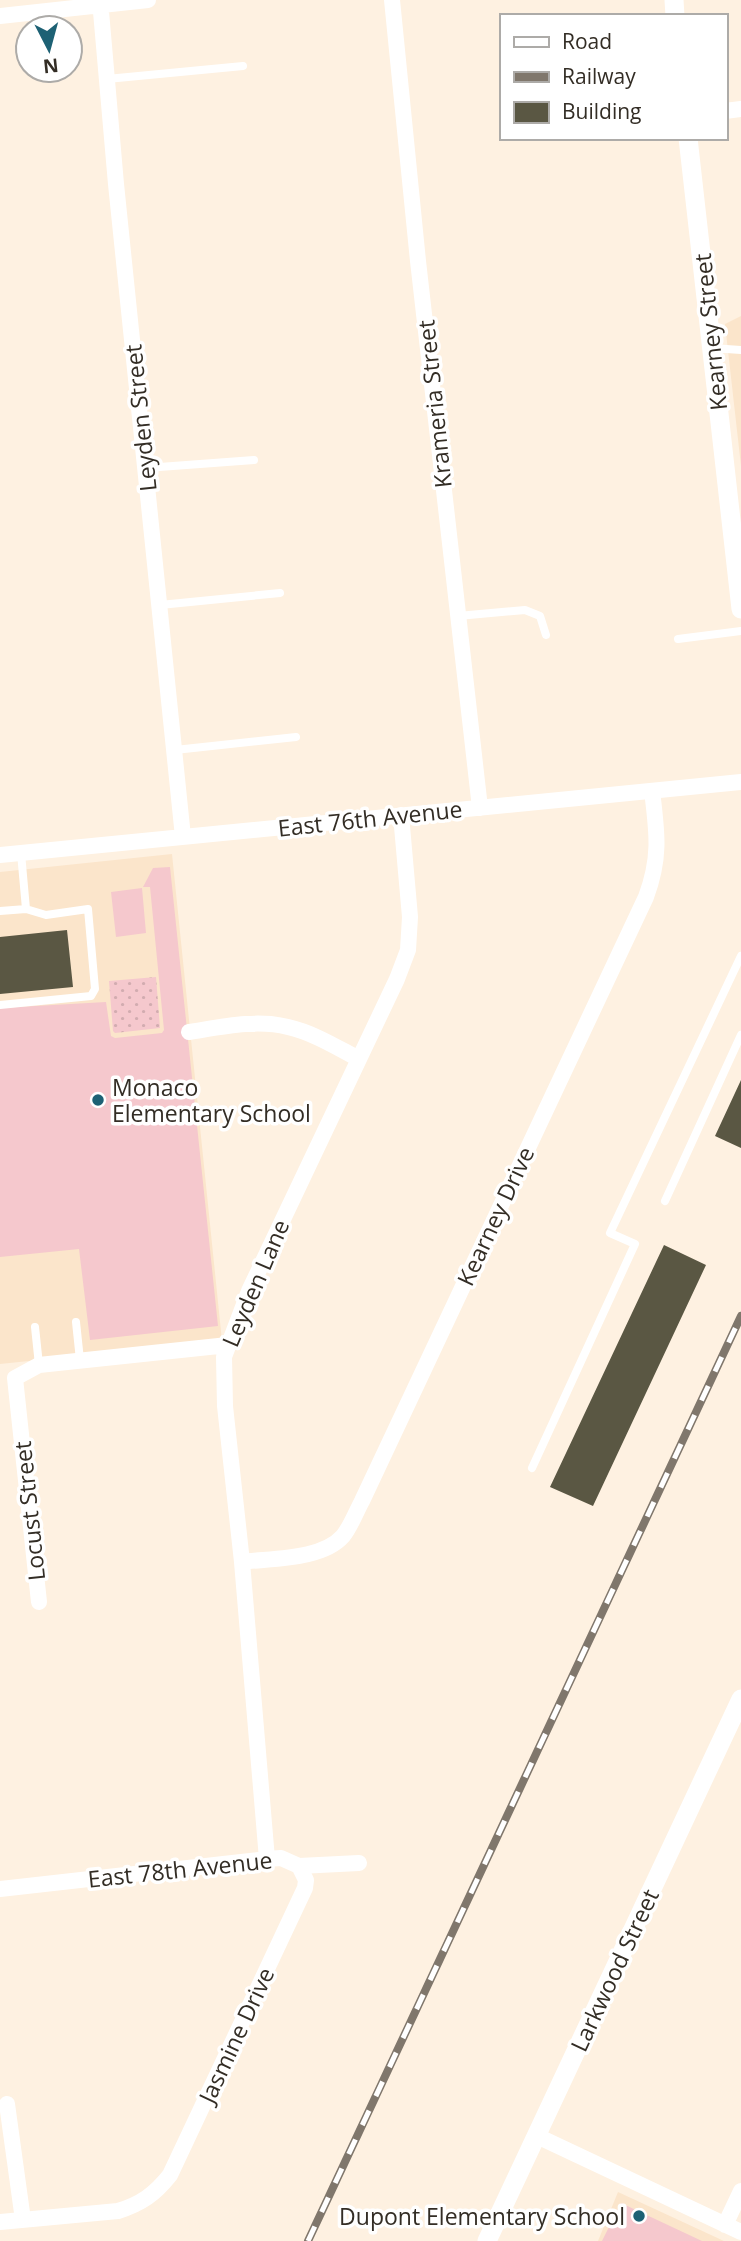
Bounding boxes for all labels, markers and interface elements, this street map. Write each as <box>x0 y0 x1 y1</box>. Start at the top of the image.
north arrow <box>14 14 84 84</box>
legend <box>500 14 727 140</box>
text: Road <box>562 27 612 55</box>
text: N <box>42 52 60 80</box>
text: Railway <box>562 62 636 90</box>
text: Building <box>562 97 641 125</box>
street label: Kearney Street <box>686 252 734 412</box>
street label: Krameria Street <box>409 318 459 490</box>
street label: Leyden Street <box>116 343 164 493</box>
street label: East 76th Avenue <box>276 792 464 844</box>
place label: Monaco Elementary School <box>112 1071 311 1129</box>
marker: Monaco Elementary School <box>90 1092 106 1108</box>
street label: Kearney Drive <box>449 1141 541 1291</box>
street label: Leyden Lane <box>214 1214 296 1352</box>
street label: Locust Street <box>6 1440 52 1582</box>
street label: East 78th Avenue <box>86 1843 274 1895</box>
street label: Larkwood Street <box>562 1883 666 2057</box>
street label: Jasmine Drive <box>190 1962 281 2110</box>
place label: Dupont Elementary School <box>339 2200 625 2232</box>
marker: Dupont Elementary School <box>631 2208 647 2224</box>

